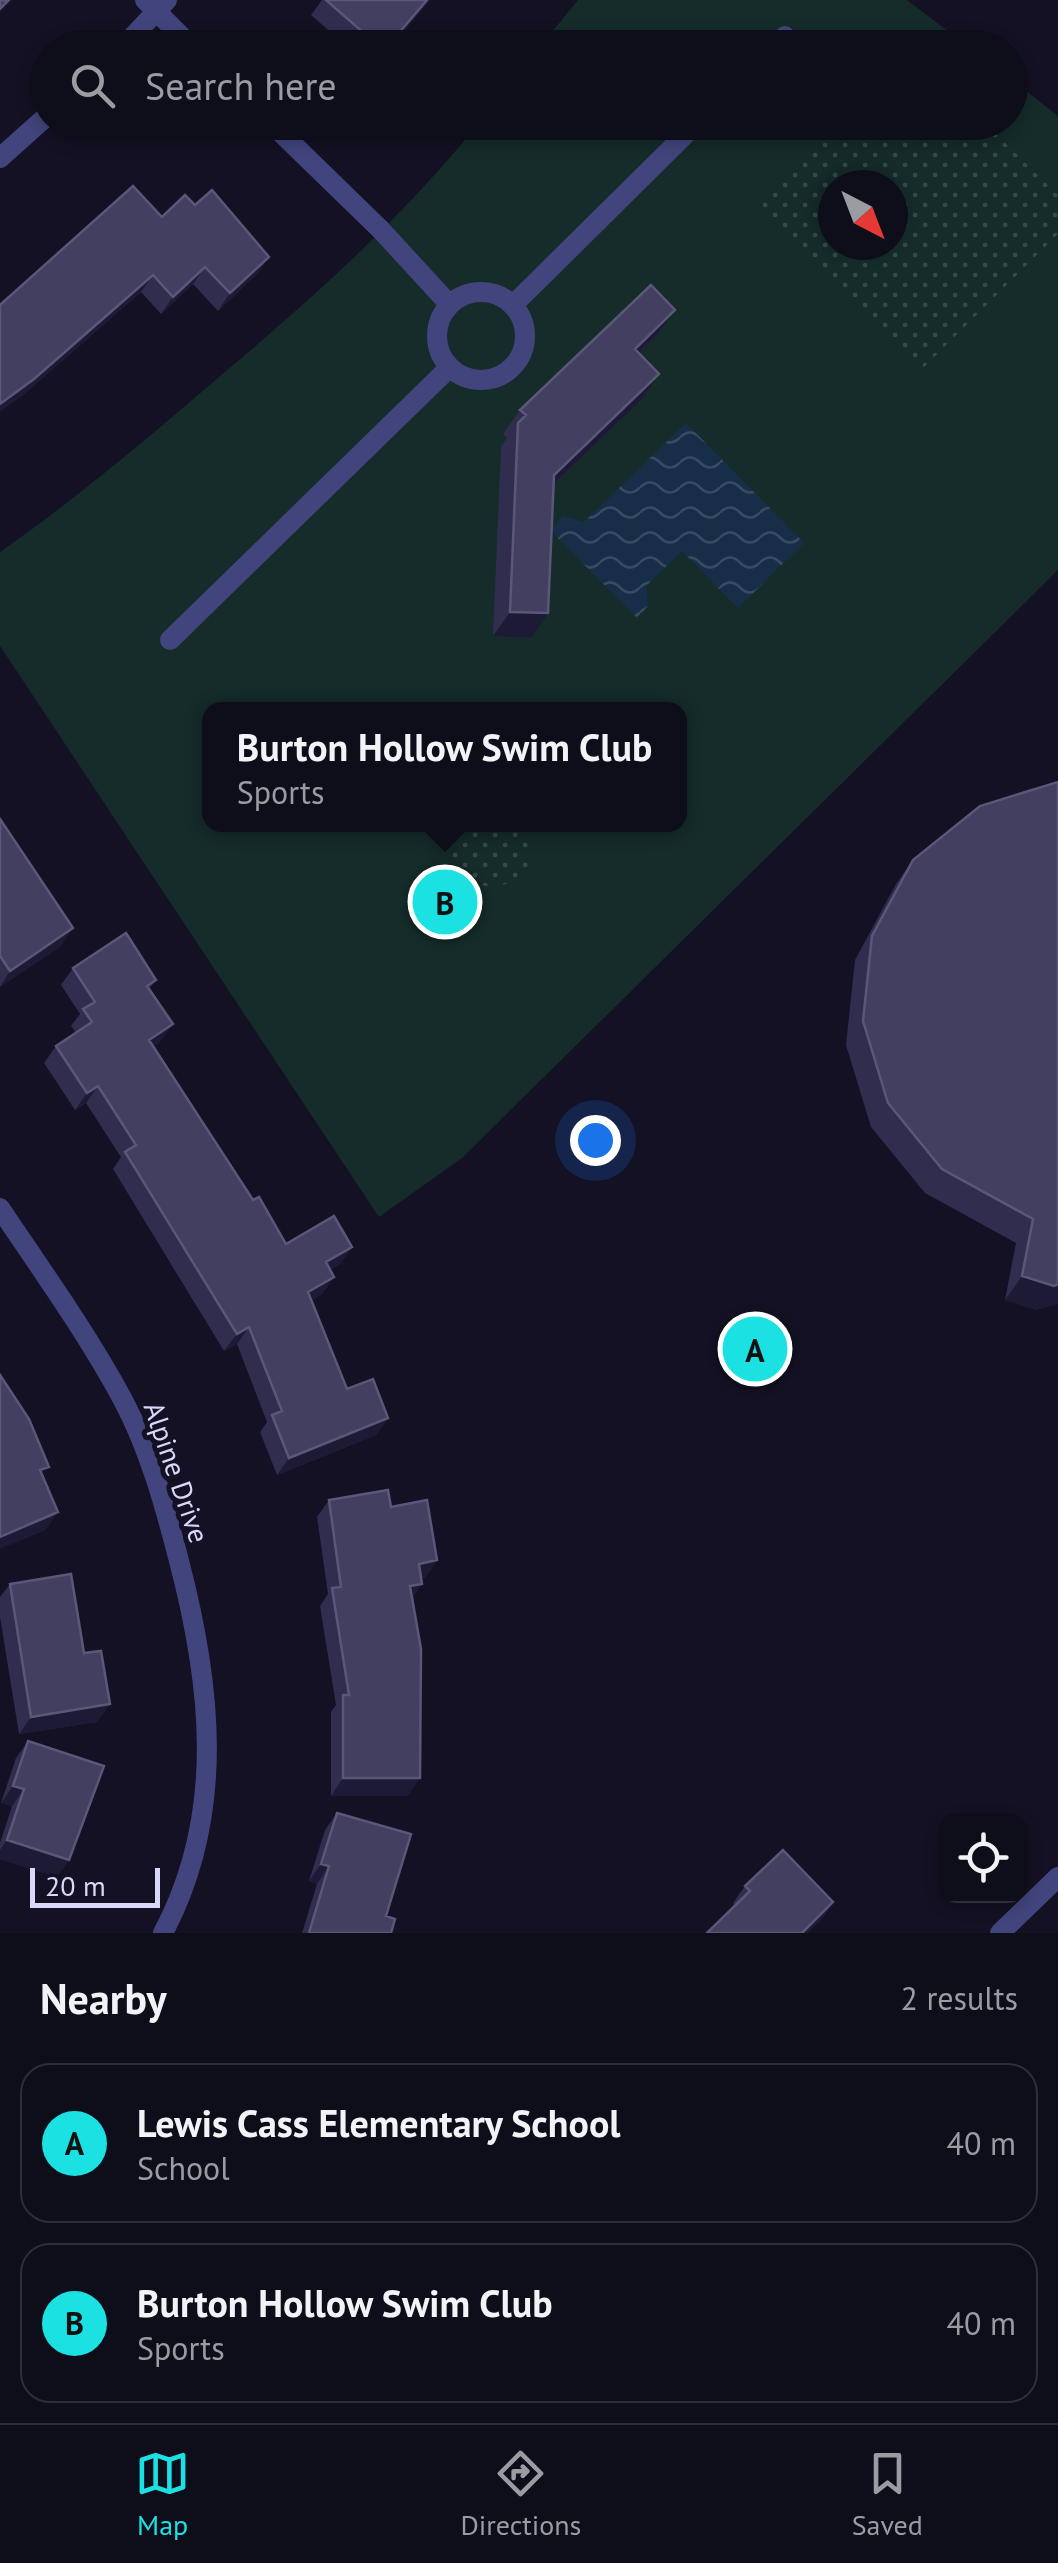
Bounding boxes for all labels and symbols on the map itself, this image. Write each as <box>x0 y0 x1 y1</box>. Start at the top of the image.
north arrow <box>818 170 908 260</box>
pin: B <box>412 864 478 940</box>
your location <box>570 1115 621 1166</box>
pin: A <box>722 1312 788 1386</box>
street label: Alpine Drive <box>136 1396 218 1548</box>
scale bar <box>30 1863 160 1908</box>

